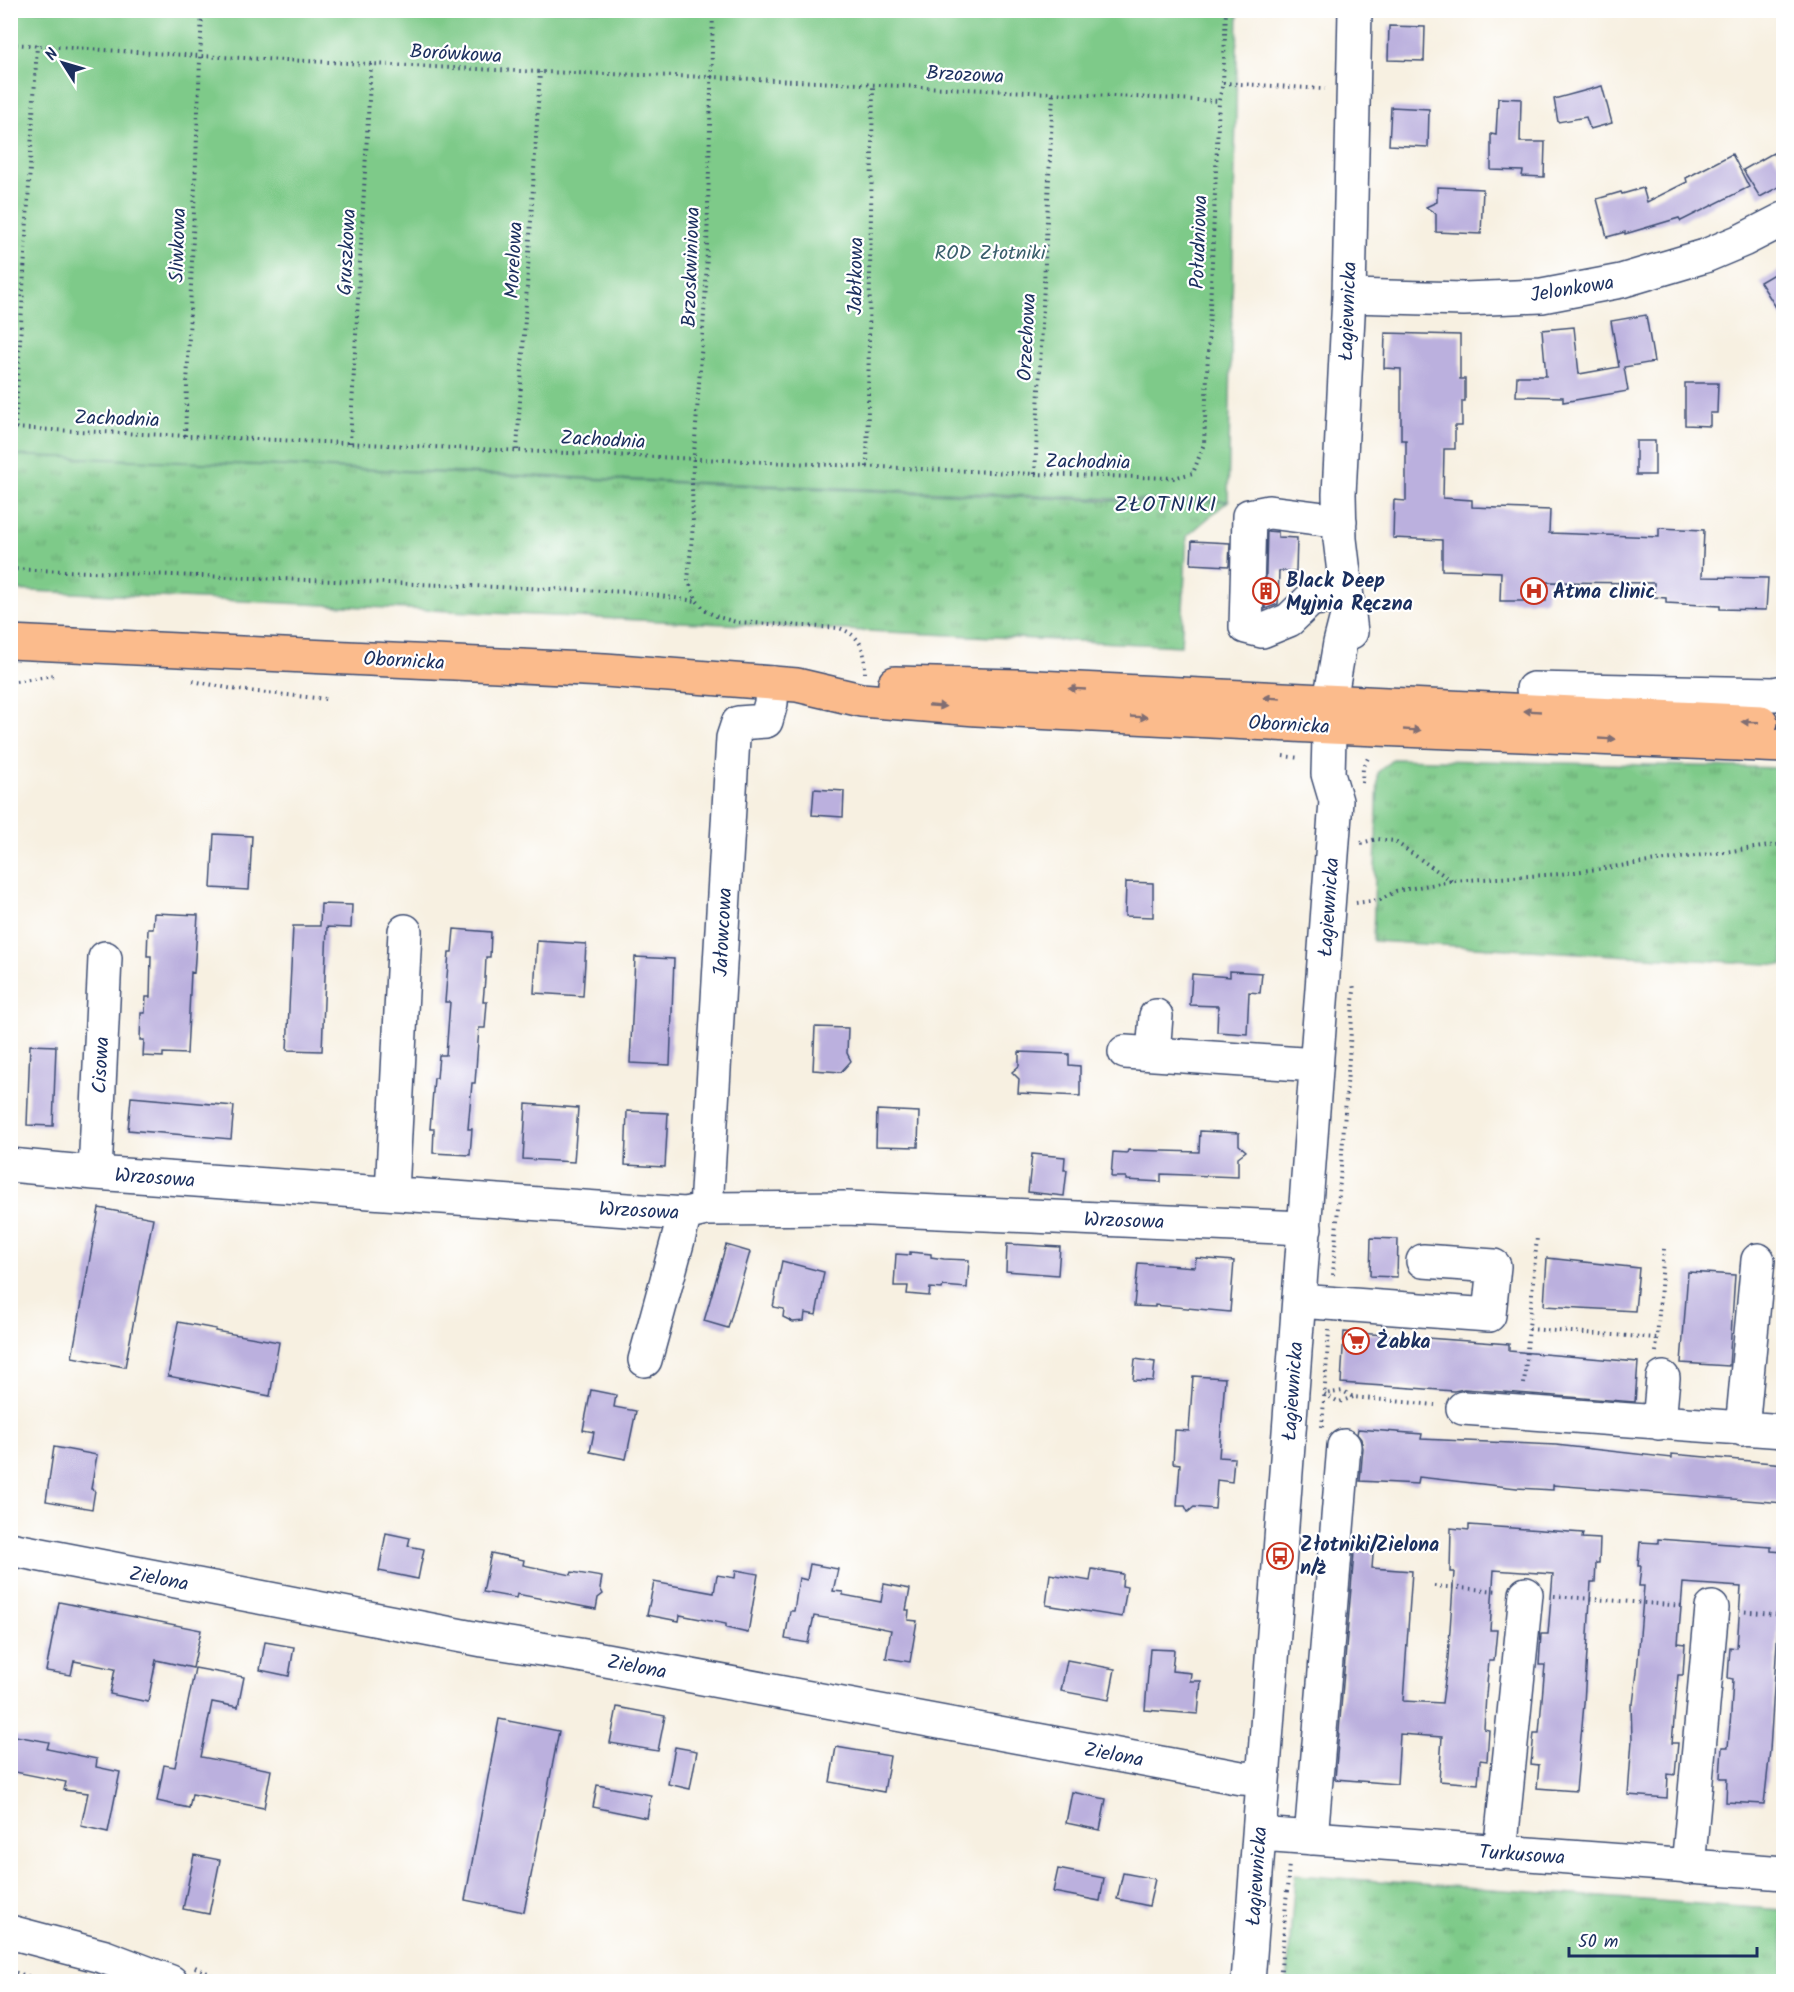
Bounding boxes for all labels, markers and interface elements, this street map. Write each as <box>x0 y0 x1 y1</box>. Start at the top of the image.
north arrow <box>33 33 93 93</box>
street label: Borówkowa <box>409 37 503 73</box>
text: N <box>39 43 65 66</box>
street label: Brzozowa <box>925 58 1005 94</box>
street label: Południowa <box>1182 194 1218 290</box>
street label: Brzoskwiniowa <box>674 206 710 328</box>
street label: Sliwkowa <box>162 207 196 283</box>
street label: Gruszkowa <box>330 208 366 296</box>
street label: Morelowa <box>497 221 533 300</box>
street label: Jabłkowa <box>840 237 874 315</box>
park label: ROD Złotniki <box>935 238 1047 270</box>
street label: Łagiewnicka <box>1331 261 1367 361</box>
street label: Jelonkowa <box>1528 268 1616 312</box>
street label: Orzechowa <box>1010 292 1046 382</box>
street label: Zachodnia <box>74 403 160 437</box>
street label: Zachodnia <box>559 423 646 459</box>
street label: Zachodnia <box>1045 446 1131 480</box>
district label: ZŁOTNIKI <box>1114 488 1218 523</box>
place label: Black Deep Myjnia Ręczna <box>1286 566 1413 621</box>
building icon: Black Deep Myjnia Ręczna <box>1251 576 1281 606</box>
hospital icon: Atma clinic <box>1519 576 1549 606</box>
place label: Atma clinic <box>1553 577 1655 609</box>
street label: Obornicka <box>362 644 445 680</box>
one-way arrow <box>1068 684 1087 693</box>
one-way arrow <box>1262 694 1281 703</box>
one-way arrow <box>928 701 947 711</box>
one-way arrow <box>1523 707 1542 716</box>
street label: Obornicka <box>1247 708 1330 744</box>
one-way arrow <box>1130 713 1149 722</box>
one-way arrow <box>1740 717 1759 726</box>
one-way arrow <box>1402 725 1421 735</box>
one-way arrow <box>1597 734 1616 743</box>
street label: Łagiewnicka <box>1311 856 1349 958</box>
street label: Jałowcowa <box>706 887 742 978</box>
street label: Cisowa <box>85 1036 119 1094</box>
street label: Wrzosowa <box>114 1160 196 1198</box>
street label: Wrzosowa <box>598 1194 680 1230</box>
street label: Wrzosowa <box>1083 1205 1165 1239</box>
supermarket icon: Żabka <box>1341 1326 1371 1356</box>
place label: Żabka <box>1376 1327 1431 1359</box>
street label: Łagiewnicka <box>1275 1340 1313 1442</box>
place label: Złotniki/Zielona n/ż <box>1300 1530 1439 1585</box>
bus stop icon: Złotniki/Zielona n/ż <box>1265 1541 1295 1571</box>
street label: Zielona <box>126 1559 191 1601</box>
street label: Zielona <box>604 1647 669 1689</box>
street label: Zielona <box>1081 1735 1146 1777</box>
street label: Łagiewnicka <box>1239 1825 1277 1927</box>
street label: Turkusowa <box>1478 1837 1566 1875</box>
scale bar <box>1569 1920 1756 1958</box>
text: 50 m <box>1578 1928 1618 1957</box>

